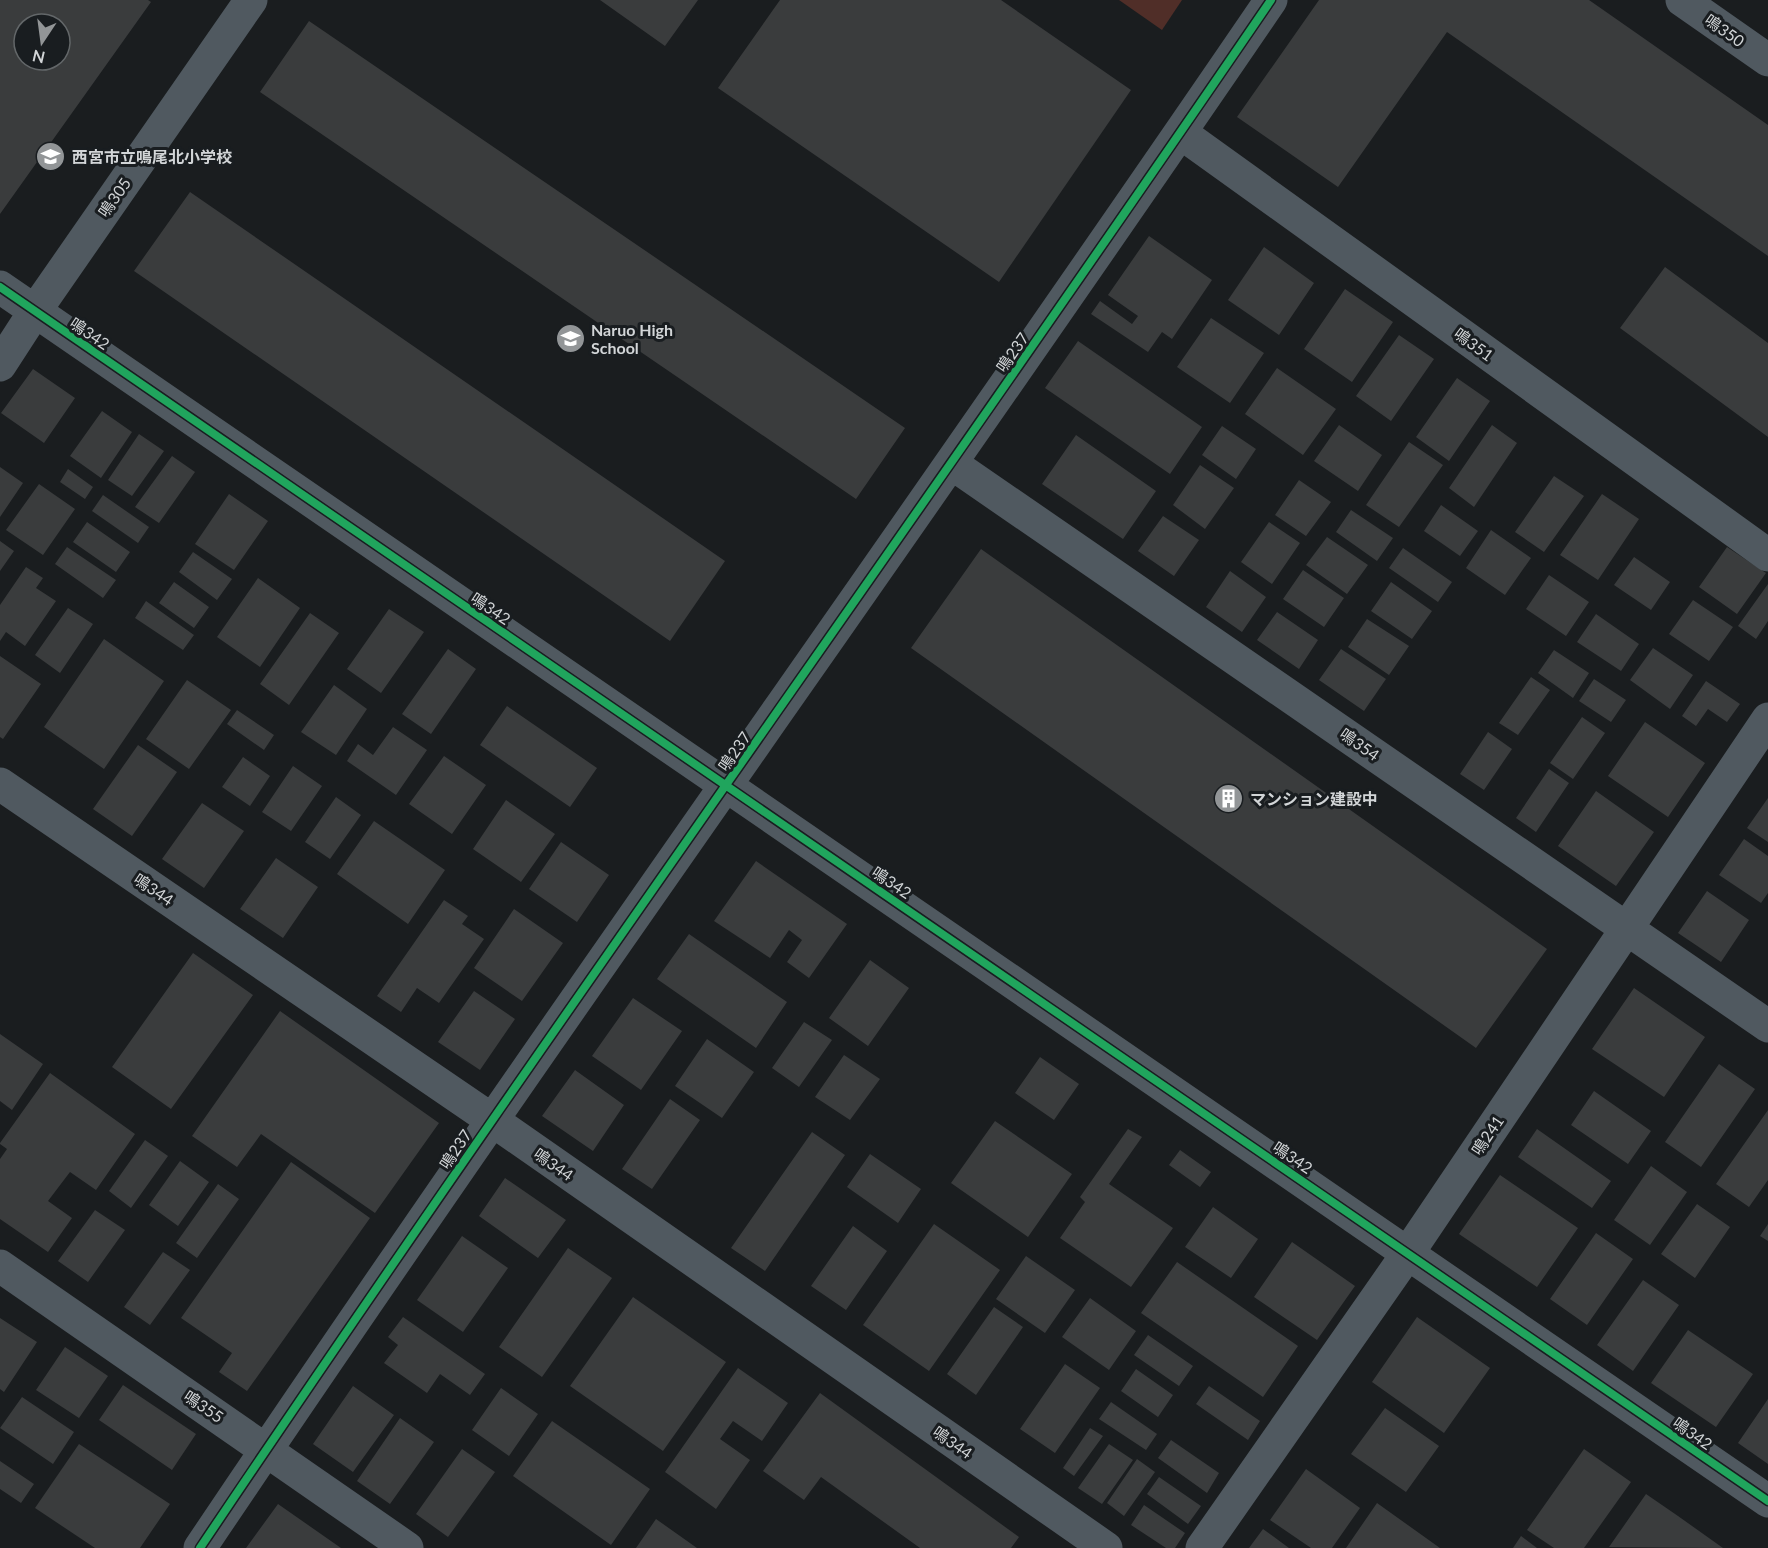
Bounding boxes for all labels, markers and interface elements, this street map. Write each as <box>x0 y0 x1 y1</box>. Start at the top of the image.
street label: 鳴350 <box>1702 10 1748 50</box>
north arrow <box>12 12 72 72</box>
text: N <box>30 46 47 68</box>
school or university icon: 西宮市立鳴尾北小学校 <box>35 140 67 172</box>
place label: 西宮市立鳴尾北小学校 <box>72 147 232 166</box>
street label: 鳴305 <box>94 174 134 220</box>
street label: 鳴342 <box>67 313 113 353</box>
place label: Naruo High School <box>591 320 673 357</box>
school or university icon: Naruo High School <box>554 322 586 354</box>
street label: 鳴351 <box>1451 323 1497 365</box>
street label: 鳴237 <box>992 329 1032 375</box>
street label: 鳴342 <box>468 588 514 628</box>
street label: 鳴354 <box>1337 724 1383 764</box>
street label: 鳴237 <box>714 728 754 774</box>
building icon: マンション建設中 <box>1213 782 1245 814</box>
place label: マンション建設中 <box>1250 789 1378 808</box>
street label: 鳴342 <box>869 862 915 902</box>
street label: 鳴344 <box>131 869 177 909</box>
street label: 鳴241 <box>1467 1112 1507 1158</box>
street label: 鳴237 <box>435 1126 475 1172</box>
street label: 鳴342 <box>1270 1137 1316 1177</box>
street label: 鳴344 <box>531 1144 577 1184</box>
street label: 鳴355 <box>181 1386 227 1426</box>
street label: 鳴342 <box>1670 1413 1716 1453</box>
street label: 鳴344 <box>930 1422 976 1462</box>

